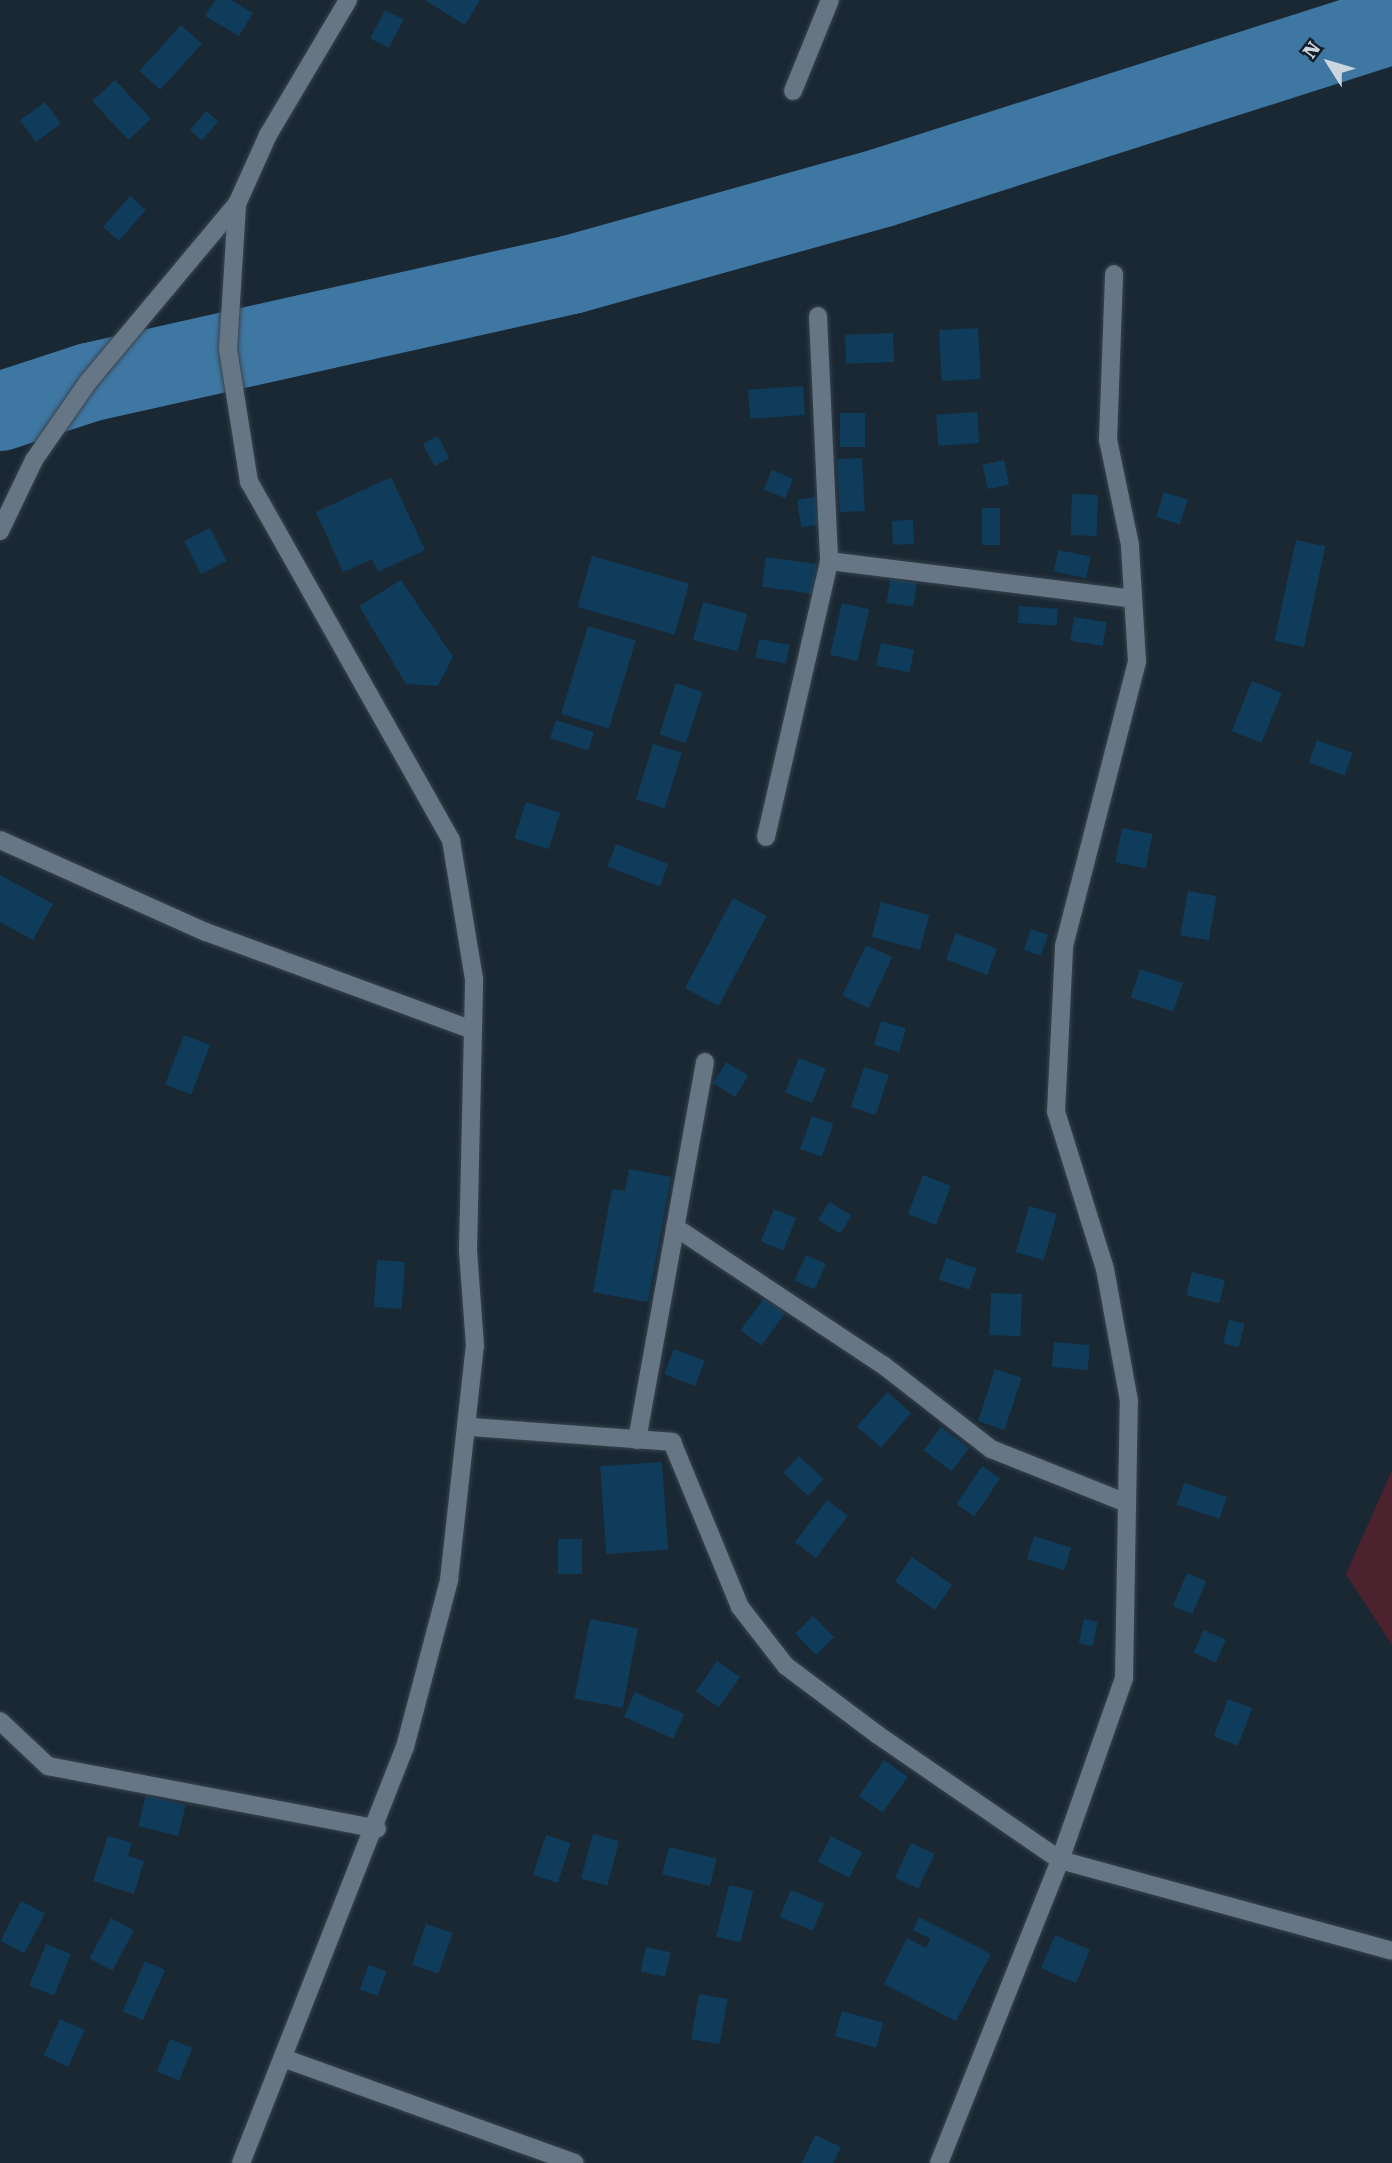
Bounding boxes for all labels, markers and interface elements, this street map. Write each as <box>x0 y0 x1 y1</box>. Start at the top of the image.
north arrow <box>1294 28 1364 98</box>
text: N <box>1298 37 1325 63</box>

